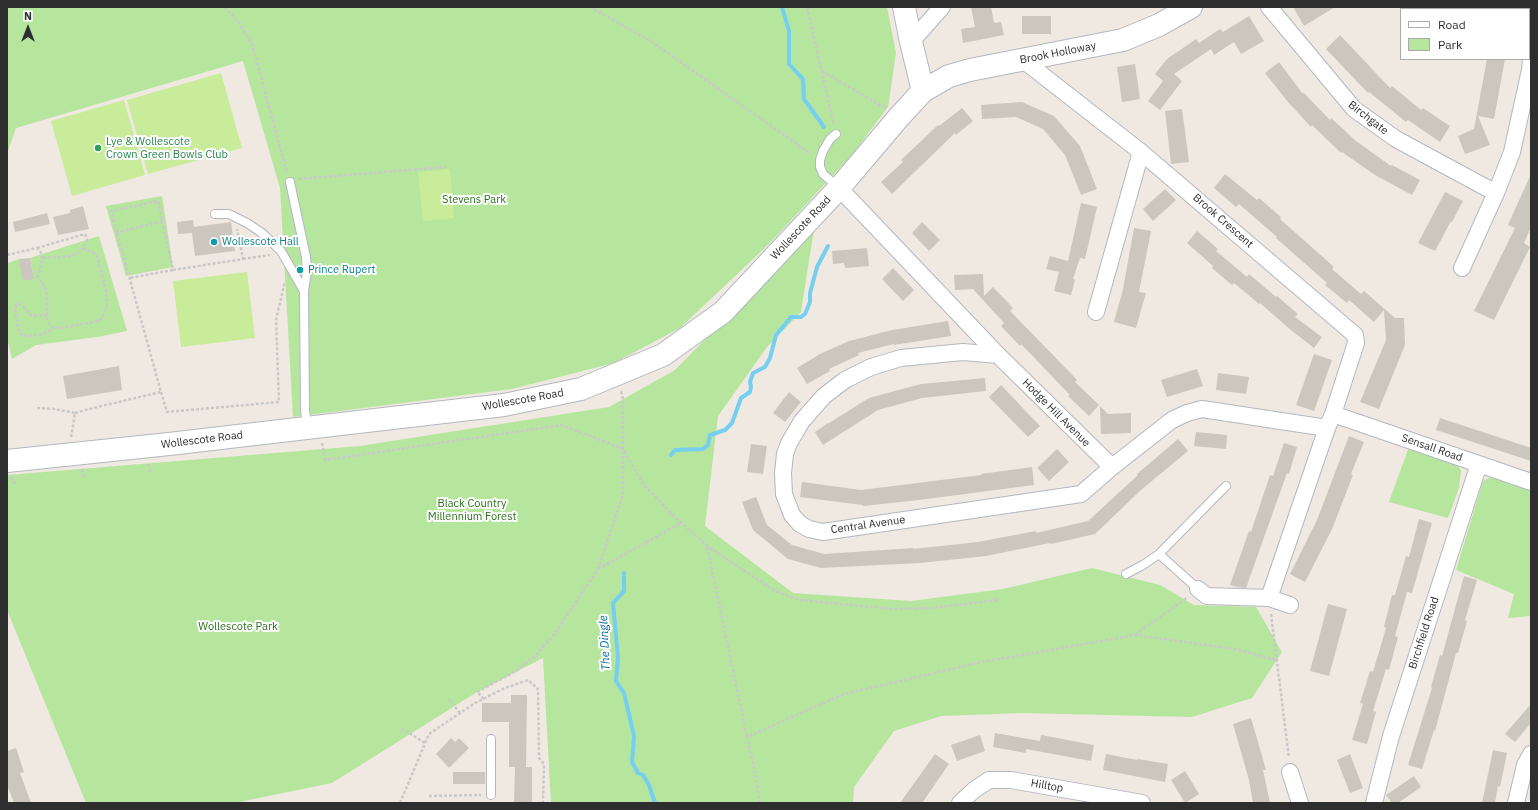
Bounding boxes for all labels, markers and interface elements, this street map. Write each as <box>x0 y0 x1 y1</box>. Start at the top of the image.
north arrow <box>8 8 48 48</box>
legend <box>1400 8 1530 60</box>
text: N <box>24 9 32 23</box>
text: Road <box>1438 17 1466 32</box>
text: Park <box>1438 37 1462 52</box>
street label: Brook Holloway <box>1019 39 1097 67</box>
street label: Birchgate <box>1345 98 1391 138</box>
place label: Lye & Wollescote Crown Green Bowls Club <box>106 135 228 161</box>
marker: Lye & Wollescote Crown Green Bowls Club <box>93 143 103 153</box>
street label: Brook Crescent <box>1190 191 1256 251</box>
park label: Stevens Park <box>442 193 506 207</box>
street label: Wollescote Road <box>768 193 834 263</box>
place label: Wollescote Hall <box>222 235 299 249</box>
marker: Wollescote Hall <box>209 237 219 247</box>
place label: Prince Rupert <box>308 263 375 277</box>
marker: Prince Rupert <box>295 265 305 275</box>
street label: Hodge Hill Avenue <box>1019 376 1093 450</box>
street label: Wollescote Road <box>481 386 565 414</box>
street label: Wollescote Road <box>160 428 244 452</box>
street label: Sensall Road <box>1400 431 1464 465</box>
park label: Black Country Millennium Forest <box>428 497 516 523</box>
street label: Central Avenue <box>830 513 906 537</box>
street label: Birchfield Road <box>1406 595 1442 671</box>
water label: The Dingle <box>596 615 614 671</box>
park label: Wollescote Park <box>198 620 278 634</box>
street label: Hilltop <box>1030 777 1064 795</box>

